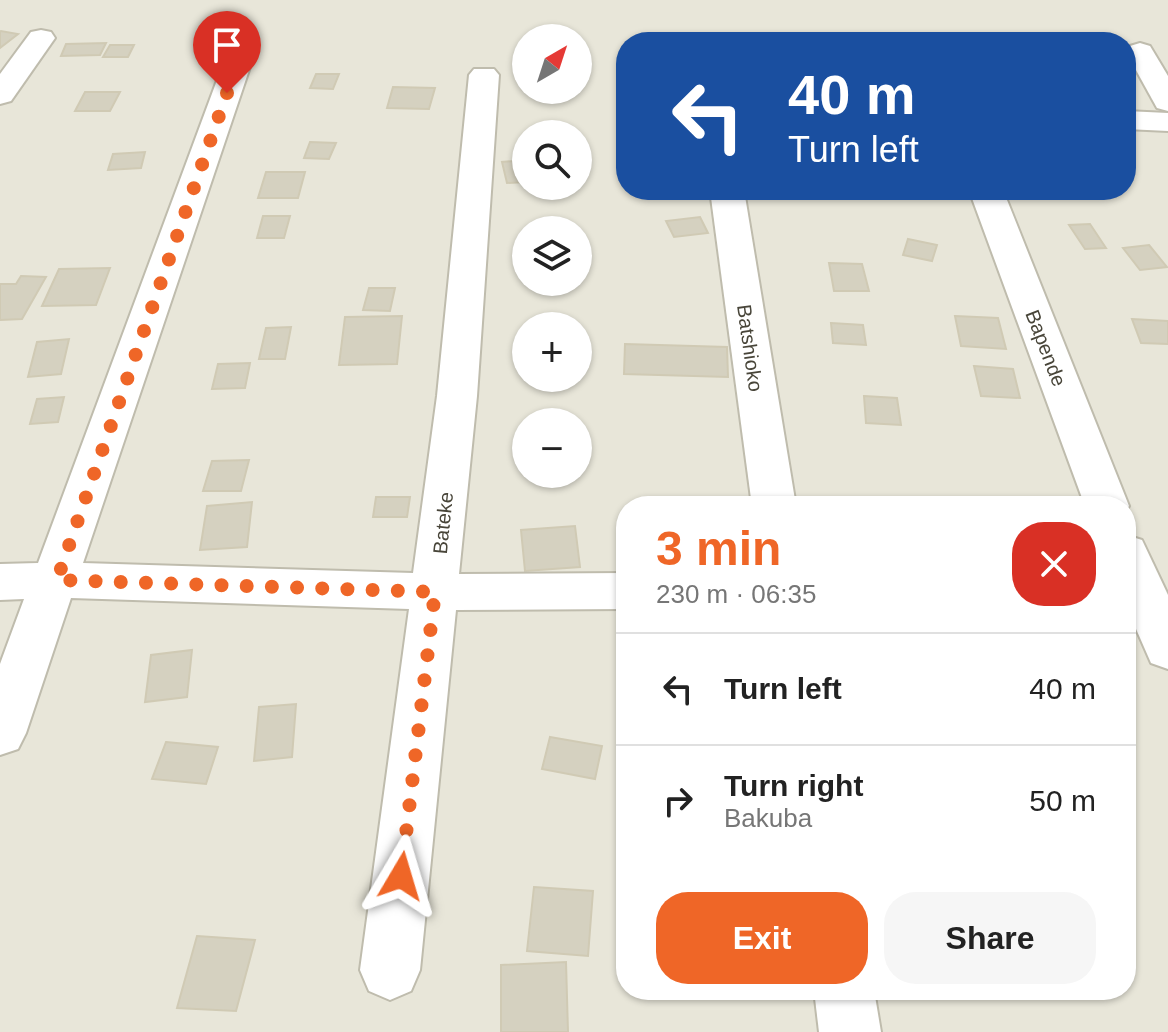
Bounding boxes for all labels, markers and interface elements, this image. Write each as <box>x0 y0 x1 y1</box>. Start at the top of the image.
pin <box>193 11 261 93</box>
icon: arrive <box>205 23 249 67</box>
north arrow <box>512 24 592 104</box>
map controls <box>512 24 592 488</box>
text: 40 m <box>788 63 916 126</box>
icon: left <box>656 64 760 168</box>
button: search <box>512 120 592 200</box>
text: Turn left <box>788 129 919 170</box>
button: layers <box>512 216 592 296</box>
street label: Batshioko <box>733 303 767 393</box>
street label: Bapende <box>1021 307 1071 389</box>
button: + <box>512 312 592 392</box>
button: − <box>512 408 592 488</box>
street label: Bateke <box>429 491 457 555</box>
text: 3 min <box>656 522 781 575</box>
button: close <box>1012 522 1096 606</box>
text: 230 m · 06:35 <box>656 579 816 609</box>
icon: left <box>656 667 700 711</box>
text: Turn left <box>724 672 842 705</box>
text: 40 m <box>1029 672 1096 705</box>
text: Turn right <box>724 769 863 802</box>
icon: right <box>656 779 700 823</box>
text: 50 m <box>1029 784 1096 817</box>
text: Bakuba <box>724 803 812 833</box>
position arrow <box>359 834 443 918</box>
button: Exit <box>656 892 868 984</box>
button: Share <box>884 892 1096 984</box>

